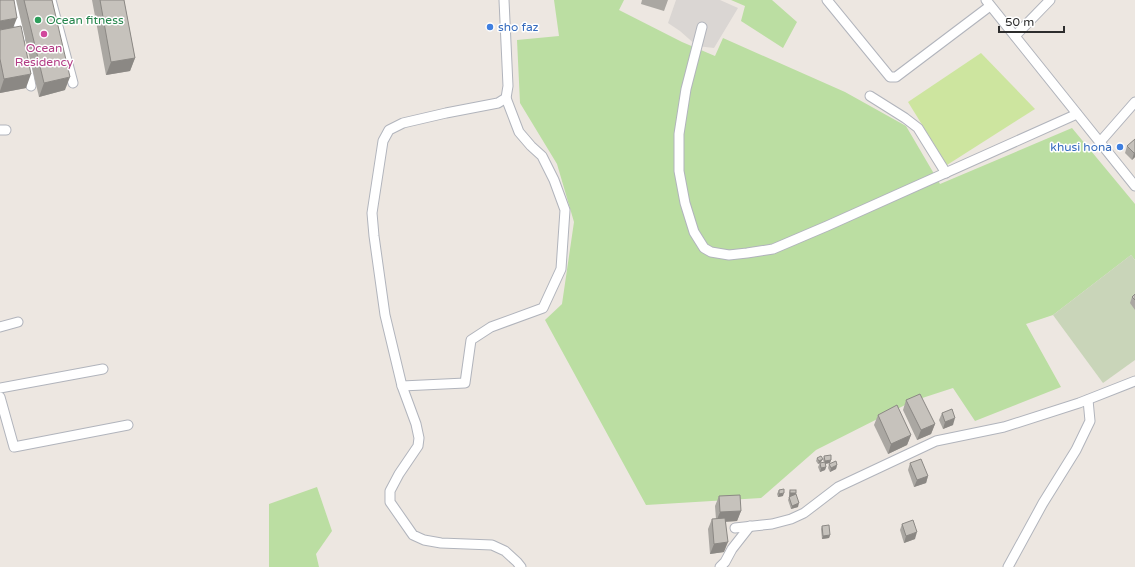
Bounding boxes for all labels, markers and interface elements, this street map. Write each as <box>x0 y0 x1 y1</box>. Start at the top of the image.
scale bar <box>999 8 1064 34</box>
place label: Ocean fitness <box>46 13 124 27</box>
marker: Ocean fitness <box>33 15 43 25</box>
text: 50 m <box>1005 15 1034 29</box>
place label: sho faz <box>498 20 539 34</box>
marker: sho faz <box>485 22 495 32</box>
marker: Ocean Residency <box>39 29 49 39</box>
place label: Ocean Residency <box>15 41 74 69</box>
place label: khusi hona <box>1050 140 1112 154</box>
marker: khusi hona <box>1115 142 1125 152</box>

